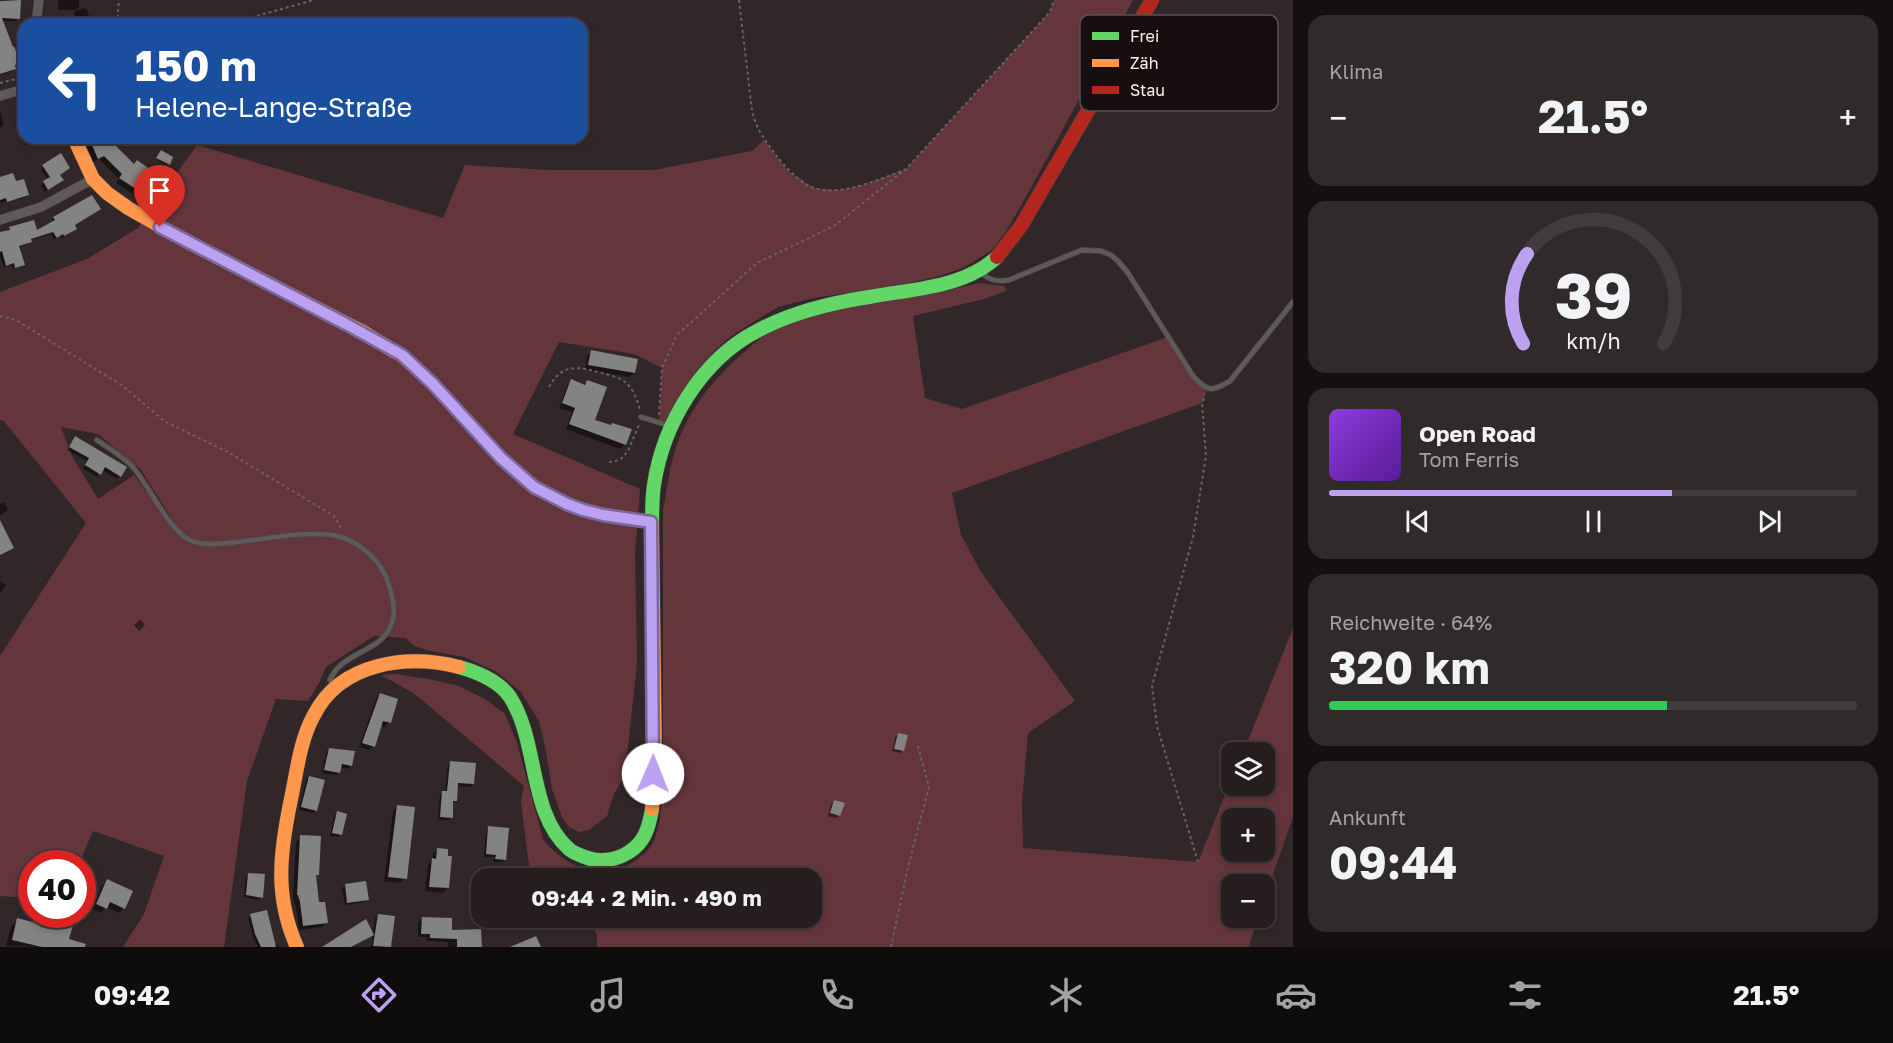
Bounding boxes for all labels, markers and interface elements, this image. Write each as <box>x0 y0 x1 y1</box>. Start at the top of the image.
legend <box>1080 15 1278 111</box>
text: Frei <box>1130 26 1159 46</box>
text: 150 m <box>135 40 257 90</box>
icon: left <box>36 42 114 120</box>
text: Zäh <box>1130 53 1158 73</box>
text: Klima <box>1329 59 1383 83</box>
text: Stau <box>1130 80 1165 100</box>
text: 21.5° <box>1538 89 1648 143</box>
text: Helene-Lange-Straße <box>135 91 412 123</box>
text: − <box>1329 98 1347 137</box>
text: + <box>1839 98 1857 137</box>
pin <box>134 165 185 227</box>
icon: arrive <box>143 174 176 207</box>
text: 39 <box>1554 257 1632 332</box>
text: km/h <box>1566 329 1620 355</box>
text: Open Road <box>1419 420 1536 447</box>
text: Tom Ferris <box>1419 447 1519 471</box>
icon: previous <box>1401 505 1434 538</box>
icon: pause <box>1577 505 1610 538</box>
icon: next <box>1753 505 1786 538</box>
text: Reichweite · 64% <box>1329 610 1492 634</box>
text: 320 km <box>1329 640 1490 694</box>
position arrow <box>621 742 685 806</box>
map controls <box>1221 742 1275 928</box>
button: layers <box>1221 742 1275 796</box>
text: Ankunft <box>1329 805 1406 829</box>
button: + <box>1221 808 1275 862</box>
text: 09:44 <box>1329 835 1457 889</box>
speed limit sign: 40 <box>18 850 96 928</box>
button: − <box>1221 874 1275 928</box>
text: 09:44 · 2 Min. · 490 m <box>531 884 762 911</box>
icon: directions <box>358 974 400 1016</box>
icon: music <box>587 974 629 1016</box>
icon: phone <box>816 974 858 1016</box>
icon: climate <box>1045 974 1087 1016</box>
icon: car <box>1275 974 1317 1016</box>
icon: filters <box>1504 974 1546 1016</box>
text: 09:42 <box>94 979 170 1011</box>
text: 21.5° <box>1733 979 1799 1011</box>

